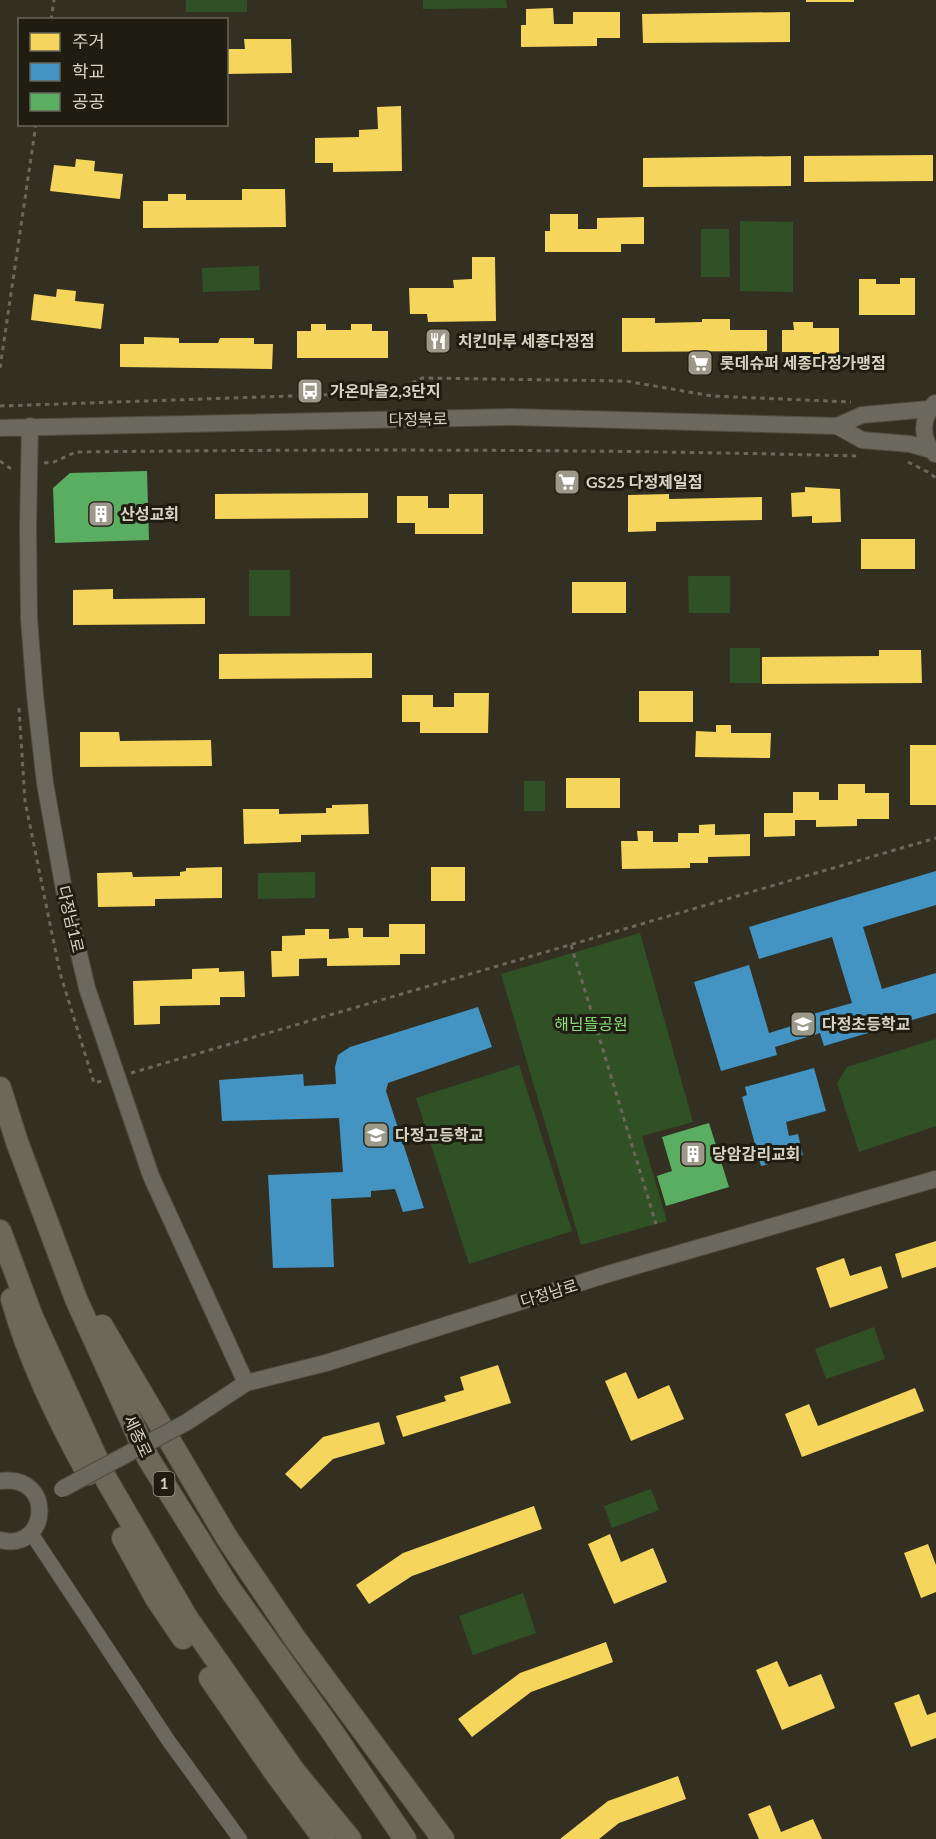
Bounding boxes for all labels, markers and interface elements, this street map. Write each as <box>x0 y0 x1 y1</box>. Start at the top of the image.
legend <box>18 18 228 126</box>
text: 주거 <box>72 30 105 52</box>
text: 학교 <box>72 60 105 82</box>
text: 공공 <box>72 90 105 112</box>
restaurant icon: 치킨마루 세종다정점 <box>423 326 453 356</box>
place label: 치킨마루 세종다정점 <box>458 331 594 350</box>
supermarket icon: 롯데슈퍼 세종다정가맹점 <box>685 348 715 378</box>
place label: 롯데슈퍼 세종다정가맹점 <box>720 353 886 372</box>
bus stop icon: 가온마을2,3단지 <box>295 376 325 406</box>
place label: 가온마을2,3단지 <box>330 381 441 400</box>
street label: 다정북로 <box>388 408 448 429</box>
supermarket icon: GS25 다정제일점 <box>552 467 582 497</box>
place label: GS25 다정제일점 <box>586 472 702 491</box>
building icon: 산성교회 <box>86 499 116 529</box>
place label: 산성교회 <box>120 504 179 523</box>
street label: 다정남1로 <box>55 884 88 954</box>
school or university icon: 다정초등학교 <box>788 1009 818 1039</box>
park label: 해님뜰공원 <box>554 1014 628 1033</box>
place label: 다정초등학교 <box>822 1014 911 1033</box>
school or university icon: 다정고등학교 <box>361 1120 391 1150</box>
place label: 다정고등학교 <box>395 1125 484 1144</box>
building icon: 당암감리교회 <box>678 1139 708 1169</box>
place label: 당암감리교회 <box>712 1144 800 1163</box>
street label: 다정남로 <box>518 1275 580 1310</box>
street label: 세종로 <box>121 1412 157 1460</box>
road number: 1 <box>154 1472 174 1496</box>

